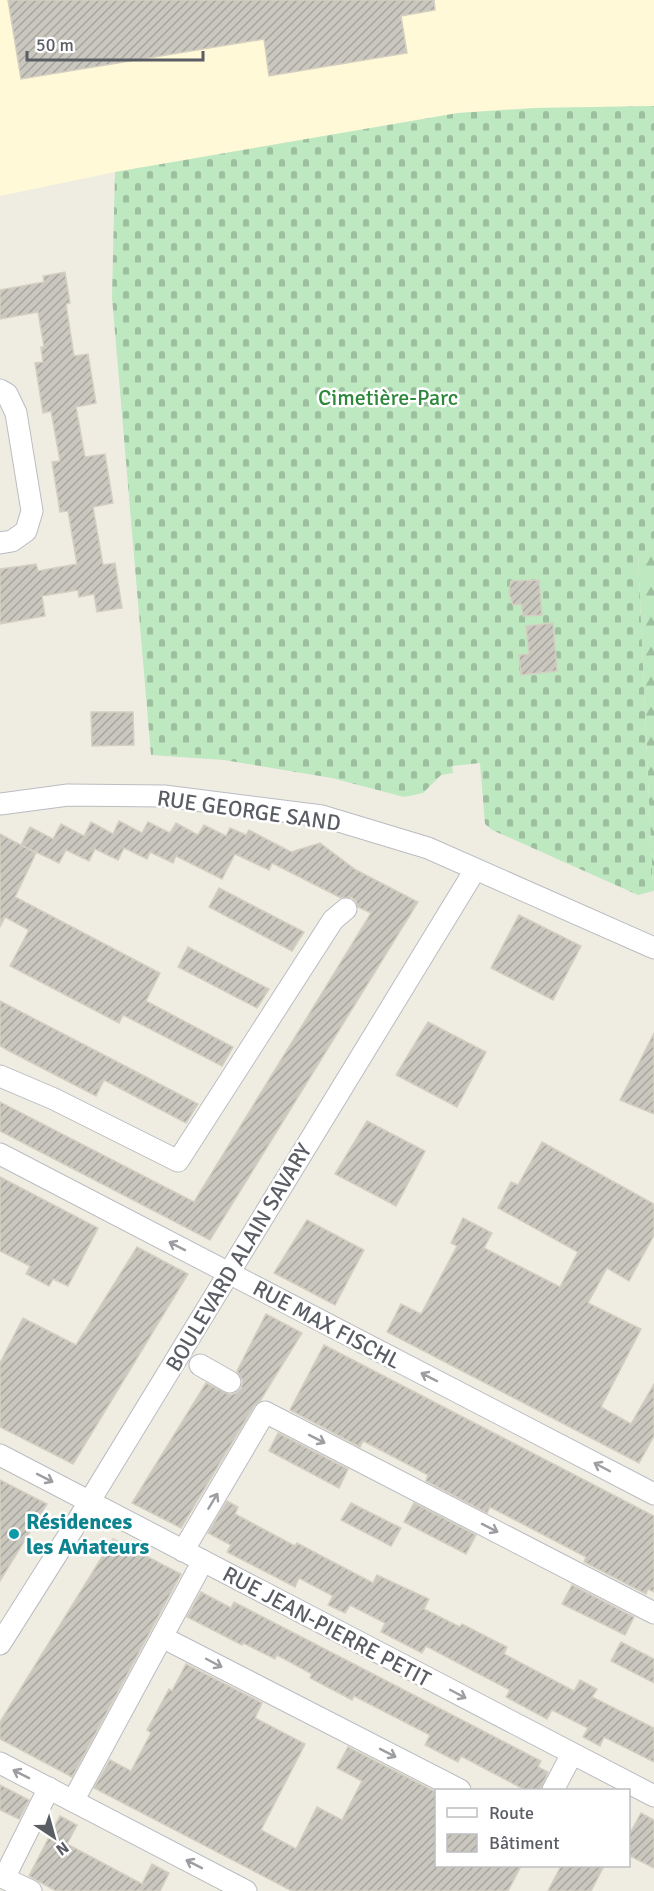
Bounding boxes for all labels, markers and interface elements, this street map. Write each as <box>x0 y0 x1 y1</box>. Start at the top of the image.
scale bar <box>27 24 202 62</box>
text: 50 m <box>36 34 74 56</box>
park label: Cimetière-Parc <box>318 384 458 411</box>
street label: RUE GEORGE SAND <box>155 784 342 837</box>
street label: BOULEVARD ALAIN SAVARY <box>160 1138 317 1376</box>
one-way arrow <box>168 1240 186 1251</box>
street label: RUE MAX FISCHL <box>248 1274 405 1375</box>
one-way arrow <box>421 1371 438 1383</box>
one-way arrow <box>308 1433 325 1445</box>
one-way arrow <box>594 1461 611 1473</box>
one-way arrow <box>35 1473 53 1484</box>
one-way arrow <box>207 1493 219 1510</box>
place label: Résidences les Aviateurs <box>26 1508 149 1560</box>
one-way arrow <box>481 1523 499 1535</box>
marker: Résidences les Aviateurs <box>7 1527 21 1541</box>
street label: RUE JEAN-PIERRE PETIT <box>218 1560 435 1693</box>
one-way arrow <box>205 1658 223 1669</box>
one-way arrow <box>448 1689 466 1700</box>
one-way arrow <box>378 1748 396 1759</box>
one-way arrow <box>13 1768 31 1779</box>
legend <box>435 1789 630 1867</box>
text: Route <box>489 1802 534 1824</box>
north arrow <box>24 1807 84 1867</box>
text: Bâtiment <box>489 1832 560 1854</box>
text: N <box>52 1837 73 1860</box>
one-way arrow <box>186 1858 204 1869</box>

